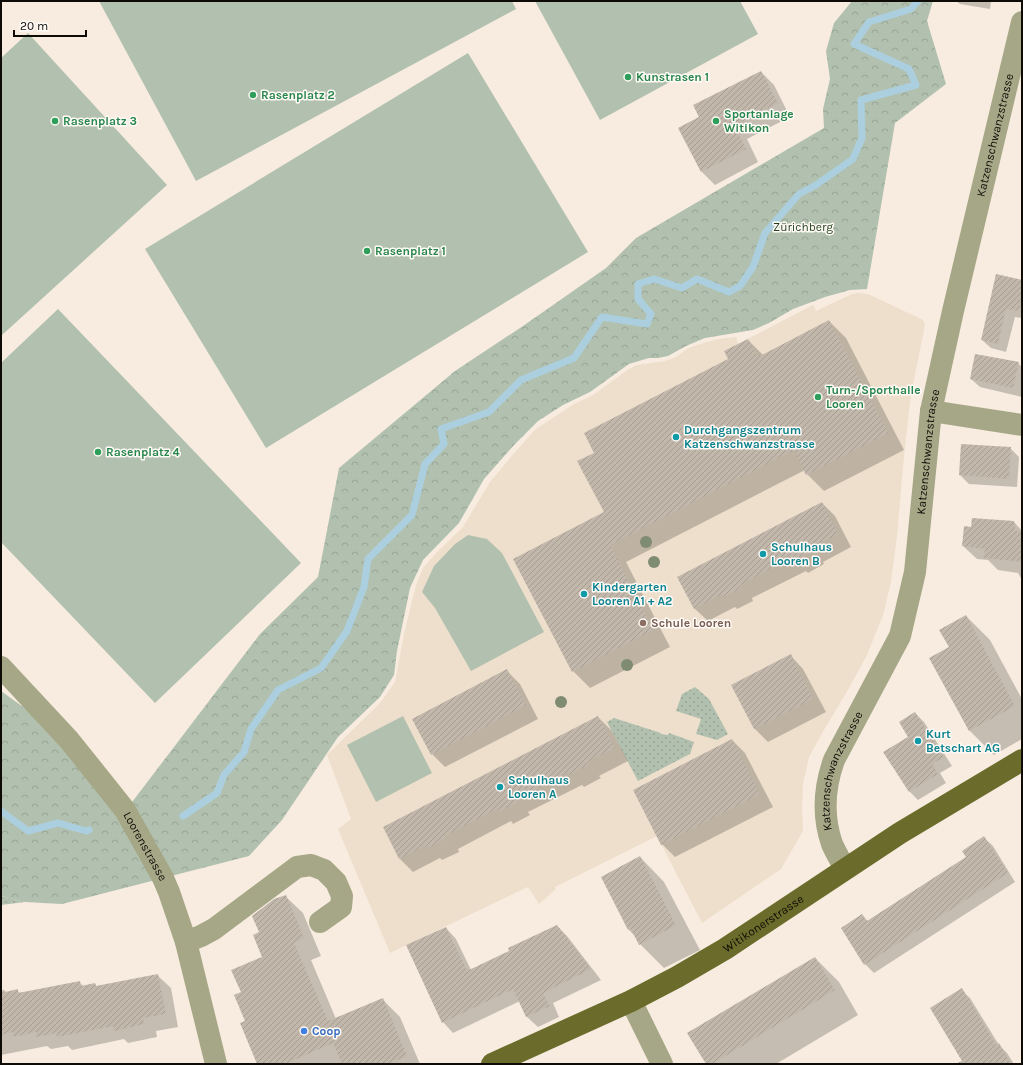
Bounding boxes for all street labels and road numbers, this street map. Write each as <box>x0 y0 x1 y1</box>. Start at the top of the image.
street label: Katzenschwanzstrasse <box>974 72 1016 198</box>
street label: Katzenschwanzstrasse <box>914 388 943 515</box>
street label: Katzenschwanzstrasse <box>818 709 866 832</box>
street label: Loorenstrasse <box>120 809 170 883</box>
street label: Witikonerstrasse <box>720 892 806 955</box>

